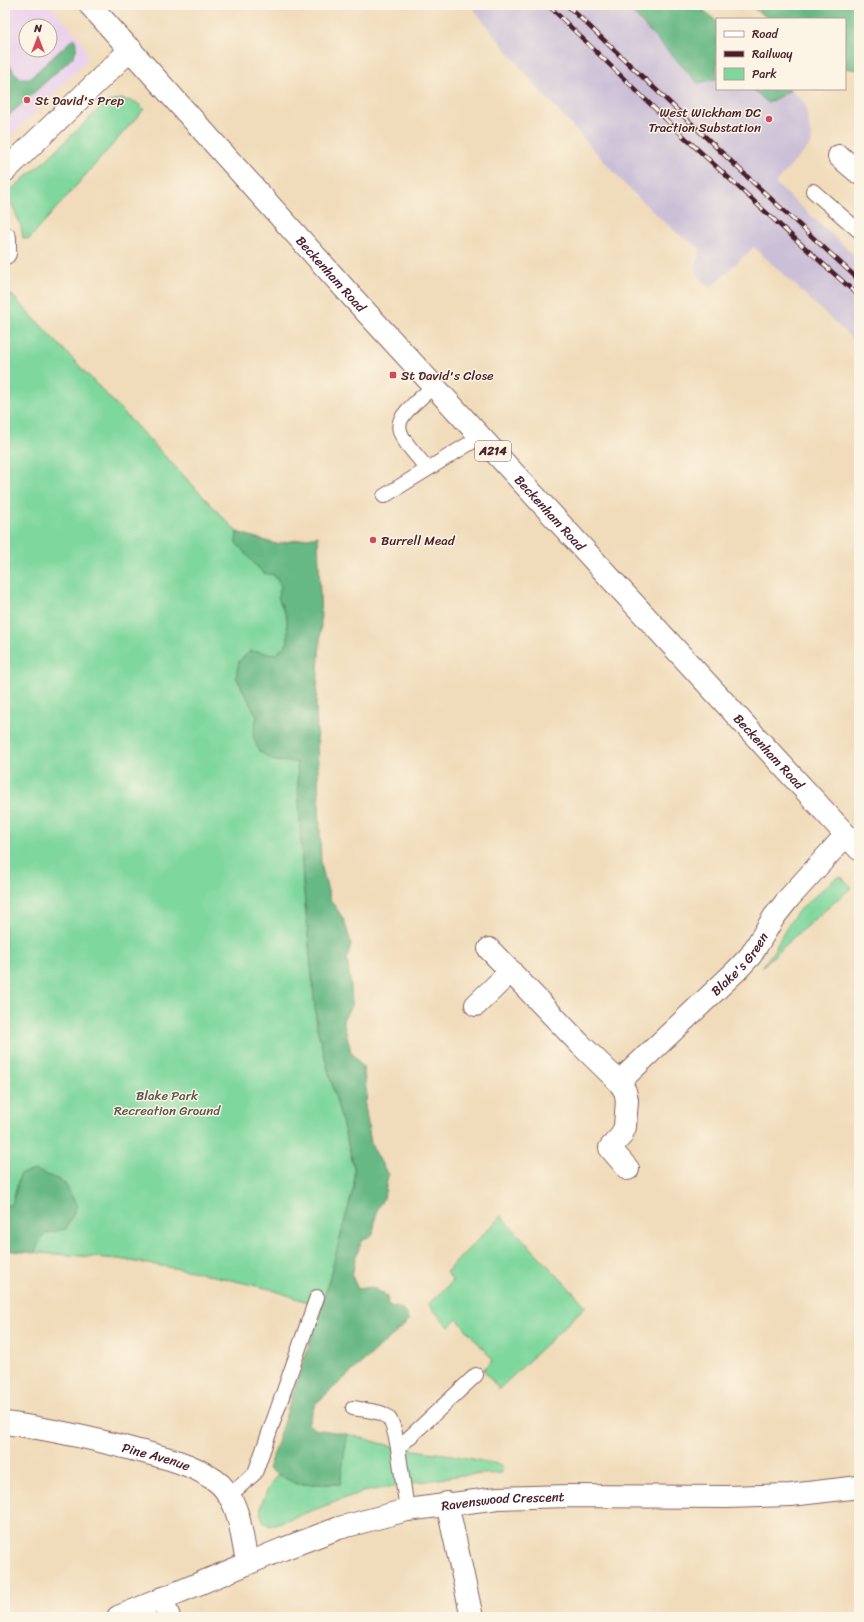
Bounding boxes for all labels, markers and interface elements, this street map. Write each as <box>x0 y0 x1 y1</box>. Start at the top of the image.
north arrow <box>18 18 58 58</box>
legend <box>716 18 846 90</box>
text: N <box>33 19 42 38</box>
text: Road <box>752 23 779 45</box>
text: Railway <box>752 43 793 65</box>
text: Park <box>752 63 777 85</box>
place label: St David's Prep <box>35 89 124 112</box>
marker: St David's Prep <box>22 95 32 105</box>
place label: West Wickham DC Traction Substation <box>648 101 761 139</box>
marker: West Wickham DC Traction Substation <box>764 114 774 124</box>
street label: Beckenham Road <box>290 230 373 318</box>
place label: St David's Close <box>401 364 494 387</box>
marker: St David's Close <box>388 370 398 380</box>
road number: A214 <box>475 441 511 461</box>
street label: Beckenham Road <box>509 469 592 557</box>
place label: Burrell Mead <box>381 529 456 552</box>
marker: Burrell Mead <box>368 535 378 545</box>
street label: Beckenham Road <box>728 708 811 795</box>
street label: Blake's Green <box>705 927 774 1001</box>
park label: Blake Park Recreation Ground <box>114 1084 221 1122</box>
street label: Pine Avenue <box>120 1435 194 1477</box>
street label: Ravenswood Crescent <box>440 1485 565 1517</box>

